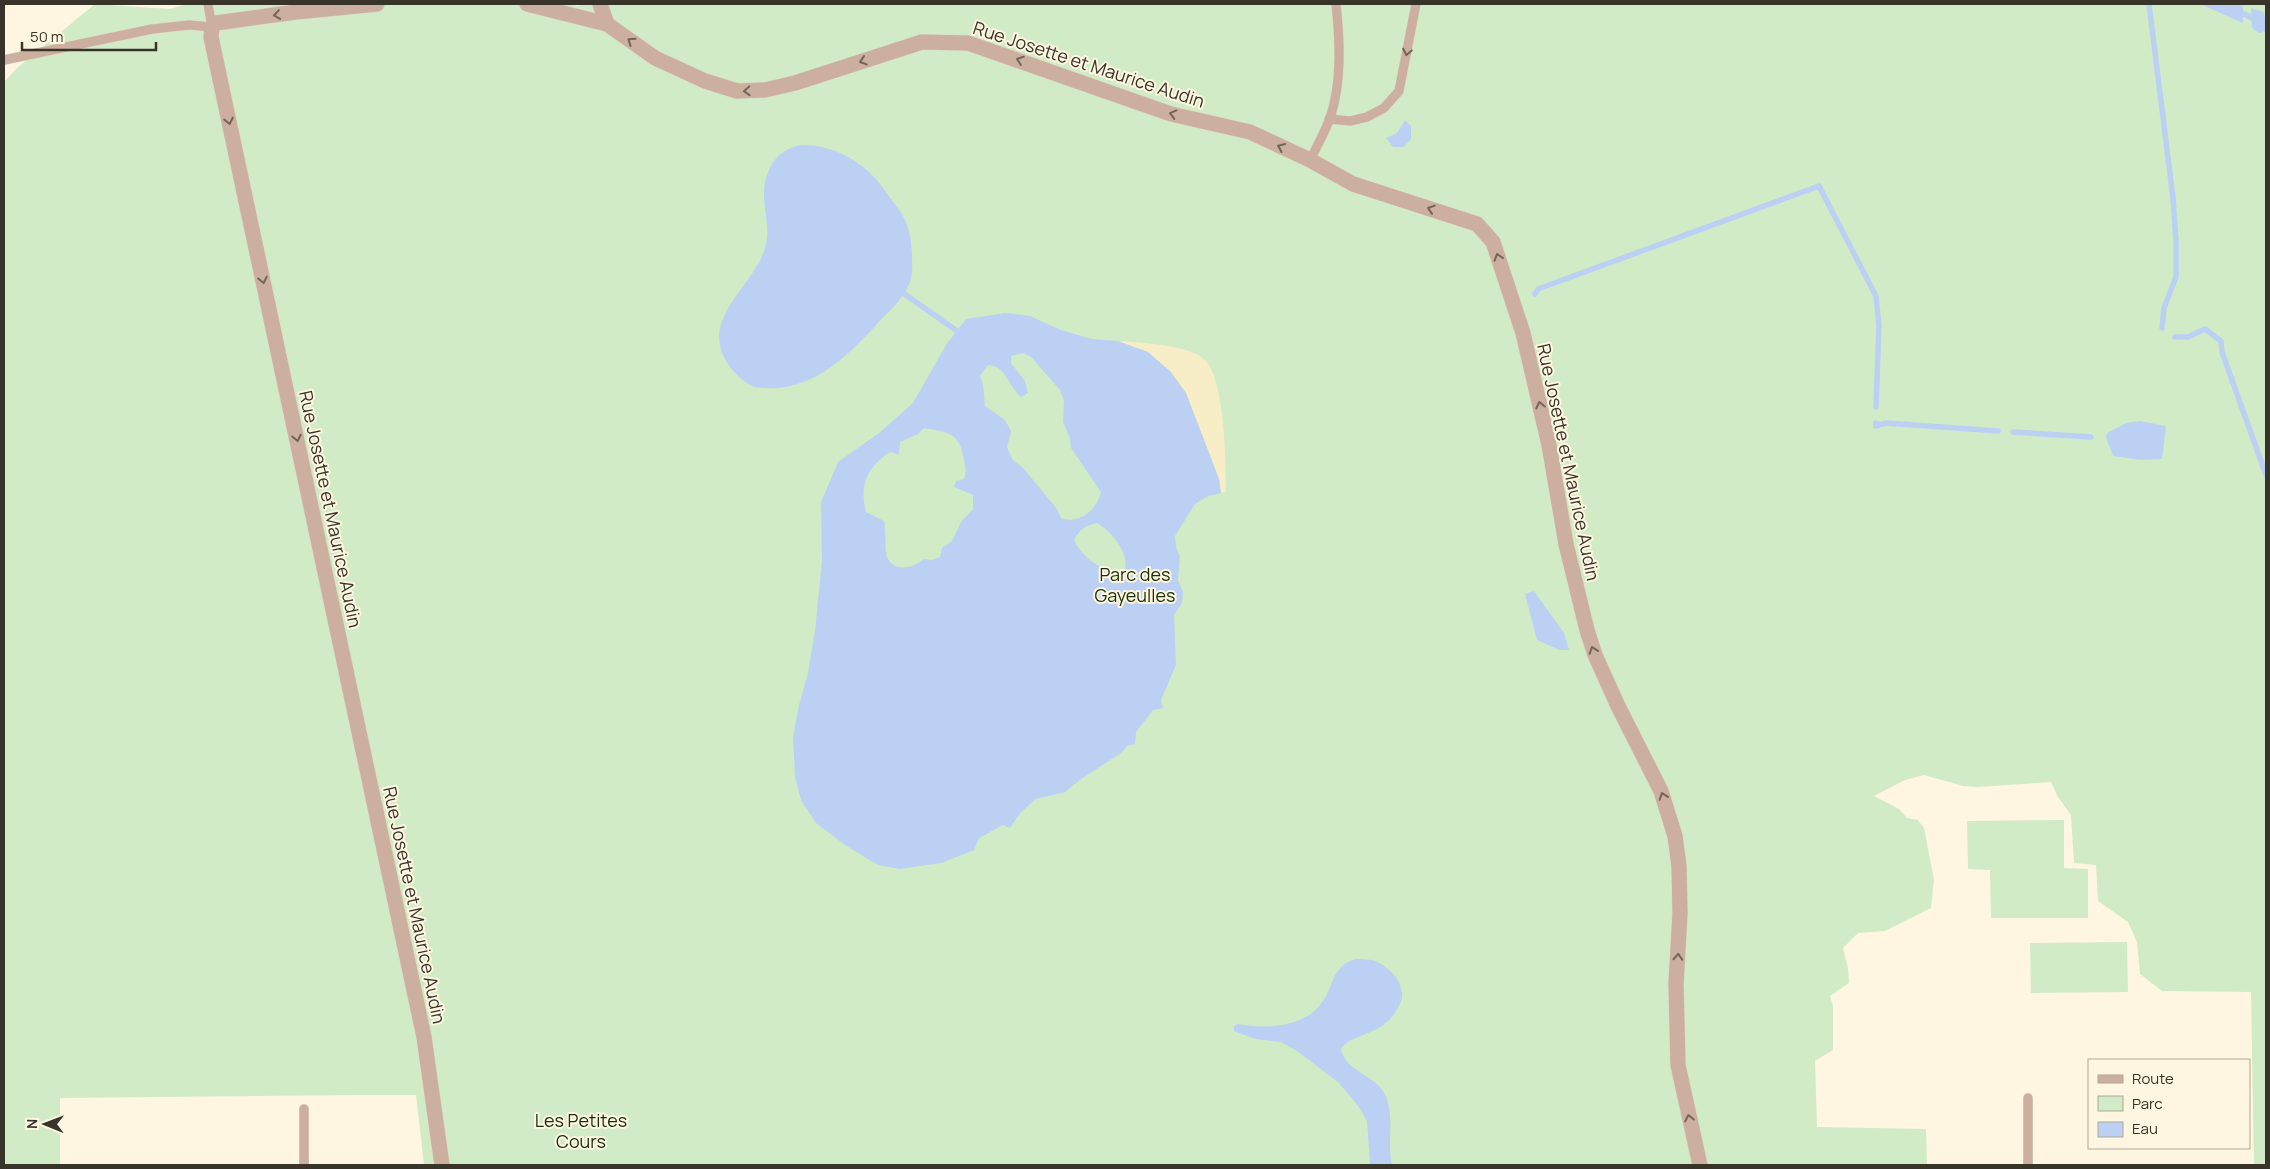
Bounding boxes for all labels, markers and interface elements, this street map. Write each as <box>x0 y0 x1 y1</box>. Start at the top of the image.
one-way arrow <box>272 9 281 19</box>
street label: Rue Josette et Maurice Audin <box>970 15 1208 113</box>
scale bar <box>22 20 156 52</box>
text: 50 m <box>30 26 64 47</box>
one-way arrow <box>627 38 637 47</box>
one-way arrow <box>1402 47 1413 56</box>
one-way arrow <box>860 55 868 65</box>
one-way arrow <box>1016 56 1024 66</box>
one-way arrow <box>743 85 751 96</box>
one-way arrow <box>1169 110 1177 120</box>
one-way arrow <box>223 116 234 125</box>
one-way arrow <box>1277 142 1286 153</box>
one-way arrow <box>1427 205 1435 215</box>
one-way arrow <box>1494 254 1504 262</box>
one-way arrow <box>257 275 268 284</box>
street label: Rue Josette et Maurice Audin <box>1532 341 1606 583</box>
street label: Rue Josette et Maurice Audin <box>294 388 368 630</box>
one-way arrow <box>1535 400 1546 409</box>
one-way arrow <box>291 434 302 443</box>
park label: Parc des Gayeulles <box>1095 562 1175 607</box>
one-way arrow <box>1589 646 1599 654</box>
street label: Rue Josette et Maurice Audin <box>378 784 452 1026</box>
one-way arrow <box>1658 793 1668 801</box>
one-way arrow <box>1672 952 1683 960</box>
legend <box>2088 1059 2250 1149</box>
text: Route <box>2132 1068 2174 1089</box>
text: Parc <box>2132 1093 2163 1114</box>
north arrow <box>20 1099 70 1149</box>
park label: Les Petites Cours <box>535 1108 627 1153</box>
one-way arrow <box>1684 1114 1694 1122</box>
text: Eau <box>2132 1118 2158 1139</box>
text: N <box>22 1119 41 1129</box>

